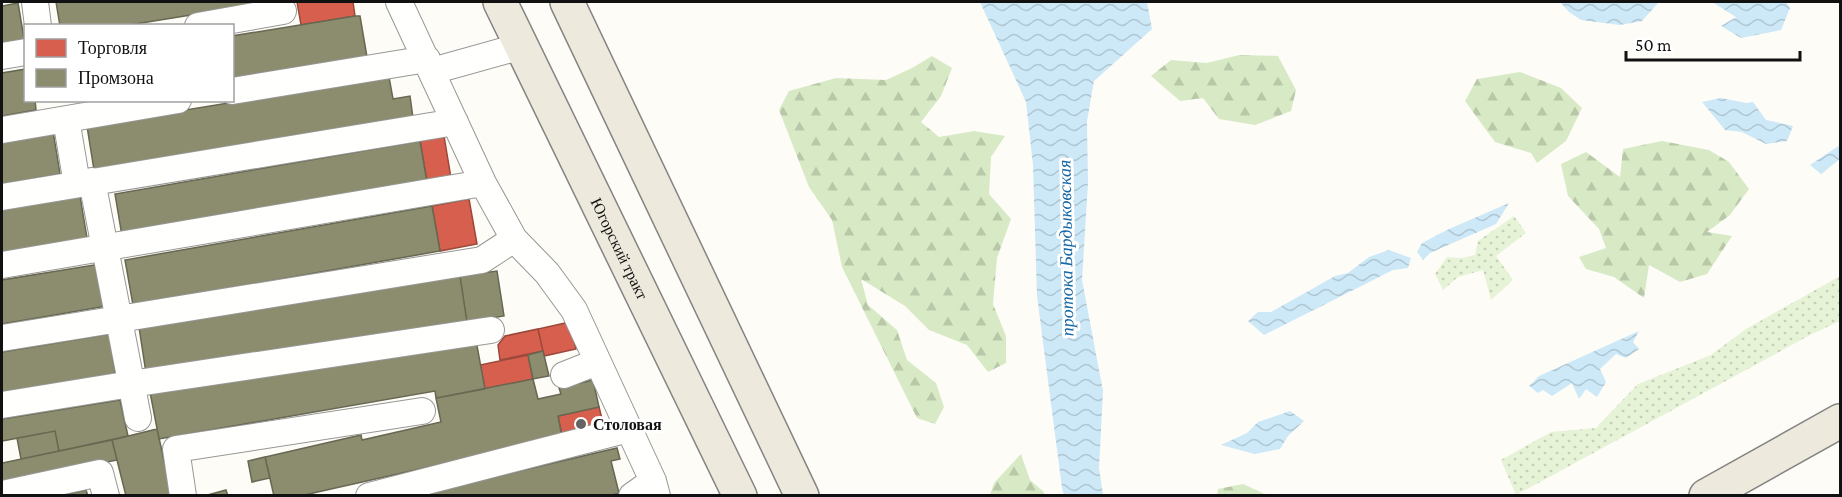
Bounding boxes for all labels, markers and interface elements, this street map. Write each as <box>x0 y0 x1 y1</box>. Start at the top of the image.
legend <box>24 24 234 102</box>
scale bar <box>1626 24 1800 62</box>
text: 50 m <box>1635 35 1672 55</box>
text: Торговля <box>78 38 147 58</box>
text: Промзона <box>78 68 154 88</box>
water label: протока Бардыковская <box>1054 160 1078 336</box>
street label: Югорский тракт <box>588 195 652 302</box>
place label: Столовая <box>593 416 662 433</box>
marker: Столовая <box>574 417 588 431</box>

